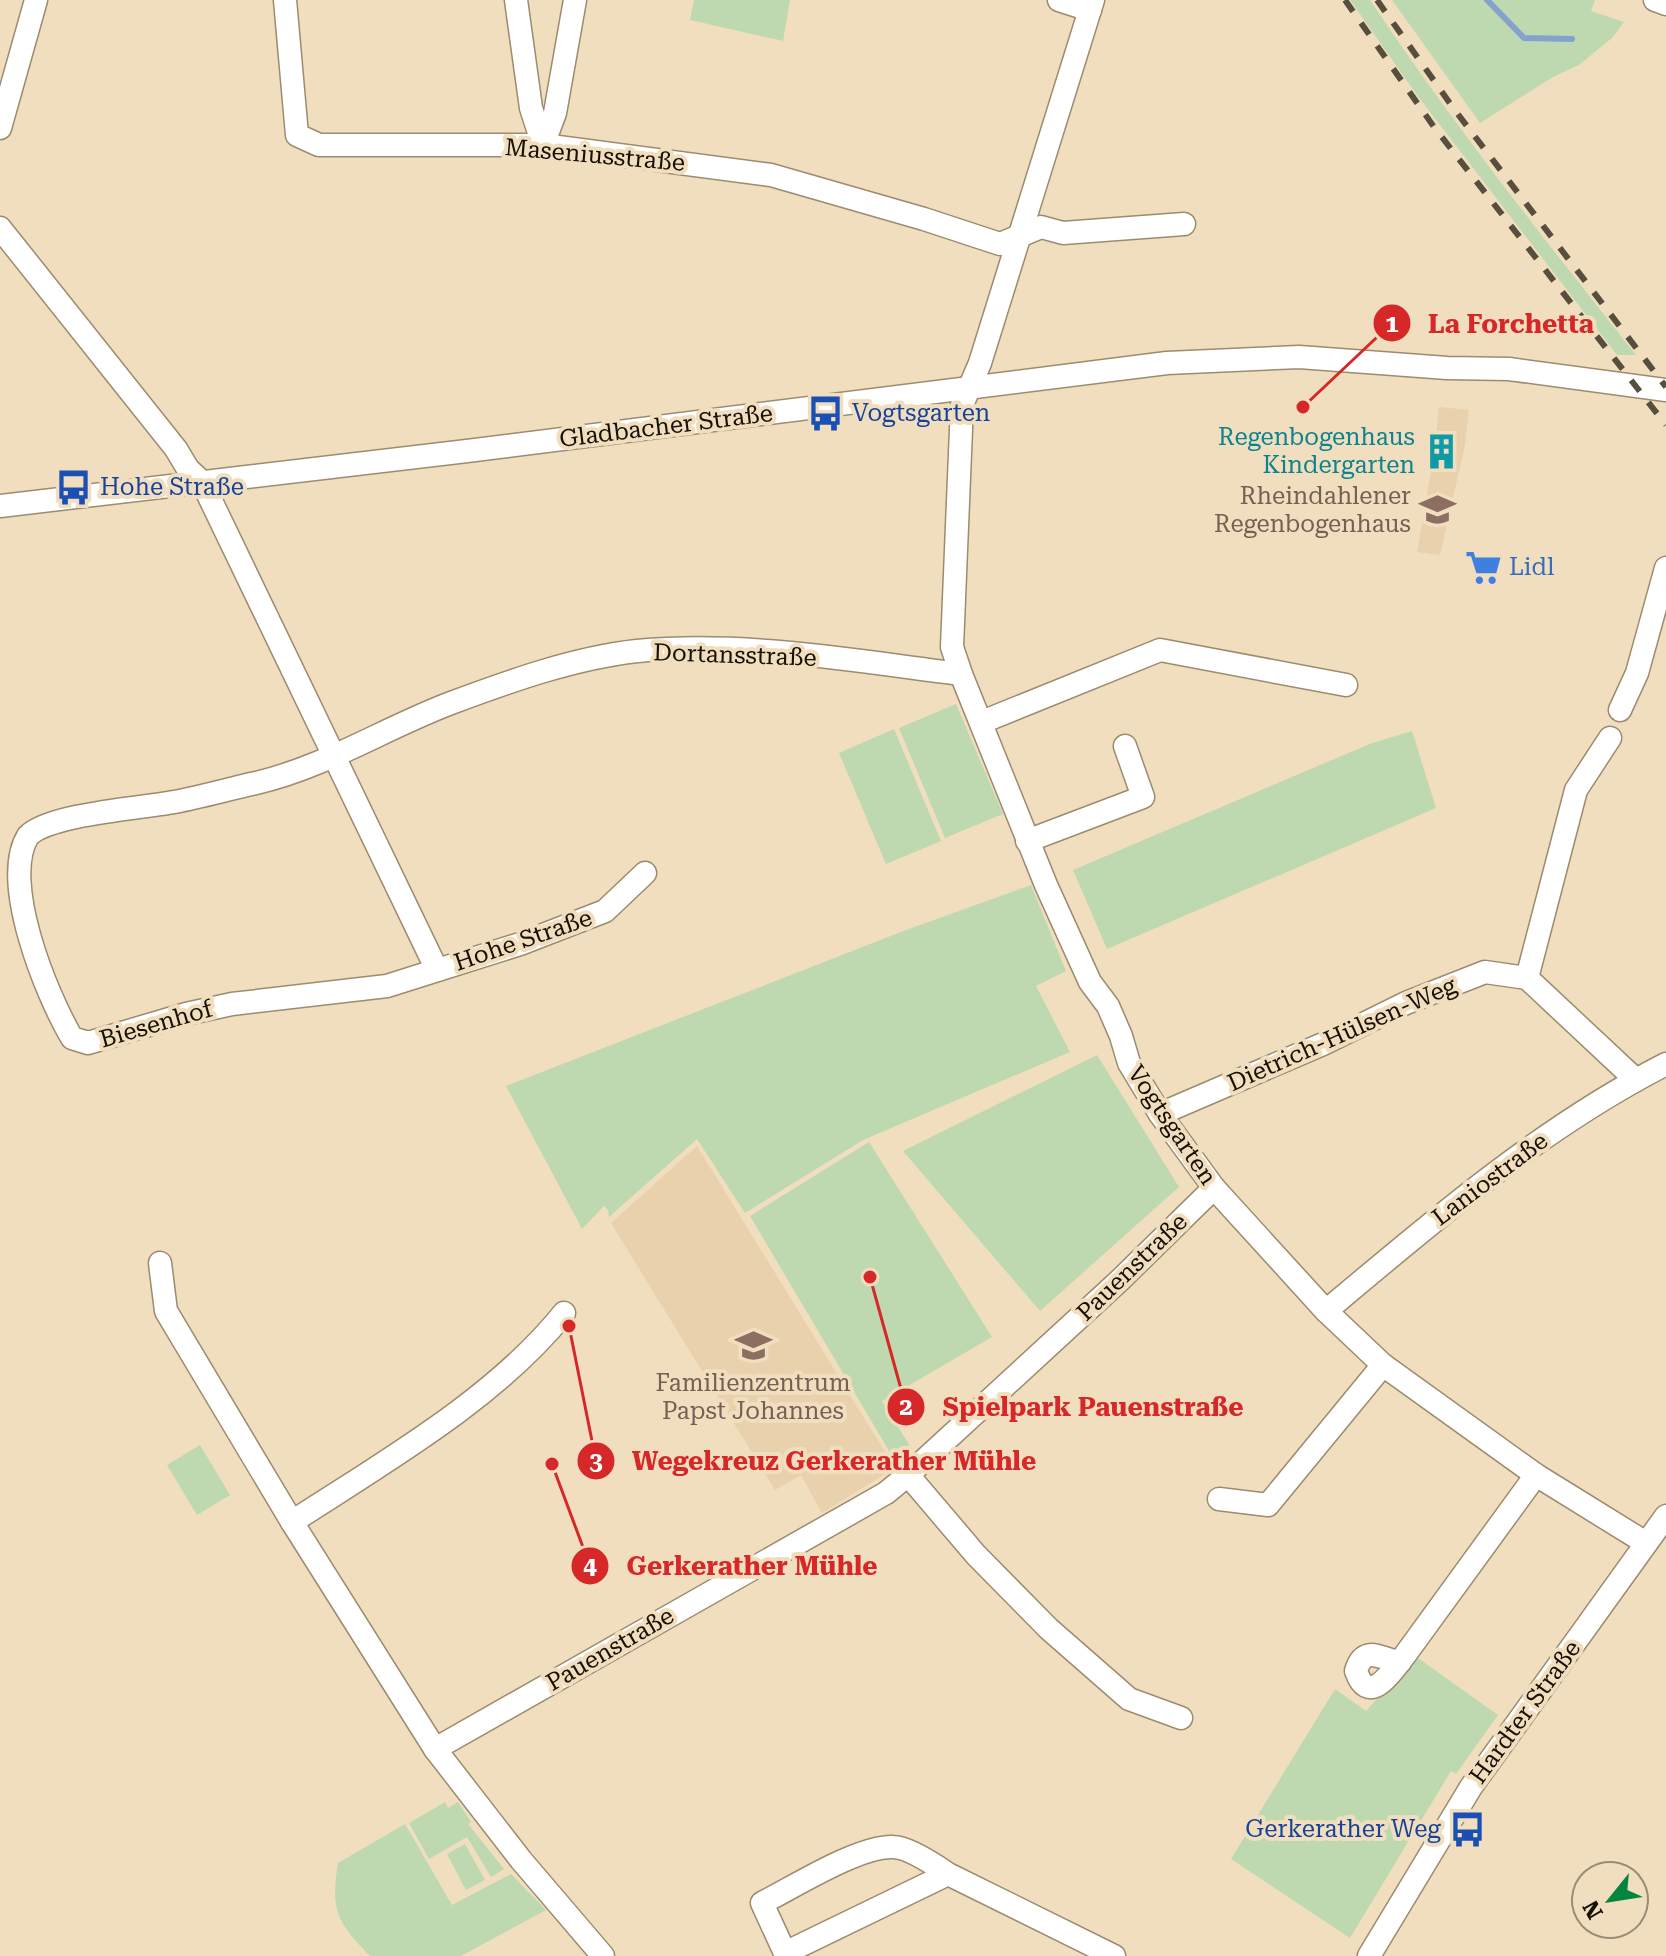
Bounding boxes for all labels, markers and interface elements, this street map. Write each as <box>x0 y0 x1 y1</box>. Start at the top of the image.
street label: Maseniusstraße <box>504 133 686 177</box>
callout: La Forchetta <box>1372 298 1610 348</box>
text: La Forchetta <box>1428 309 1594 339</box>
text: 1 <box>1385 310 1399 338</box>
bus stop icon: Vogtsgarten <box>807 394 845 432</box>
street label: Gladbacher Straße <box>558 399 774 453</box>
place label: Vogtsgarten <box>852 399 990 427</box>
place label: Regenbogenhaus Kindergarten <box>1218 423 1415 479</box>
building icon: Regenbogenhaus Kindergarten <box>1422 432 1460 470</box>
bus stop icon: Hohe Straße <box>55 468 93 506</box>
place label: Hohe Straße <box>100 473 244 501</box>
place label: Rheindahlener Regenbogenhaus <box>1214 482 1411 538</box>
school or university icon: Rheindahlener Regenbogenhaus <box>1418 491 1456 529</box>
supermarket icon: Lidl <box>1464 548 1502 586</box>
place label: Lidl <box>1509 553 1554 581</box>
street label: Dortansstraße <box>653 638 817 672</box>
street label: Hohe Straße <box>450 903 596 977</box>
street label: Dietrich-Hülsen-Weg <box>1223 971 1461 1097</box>
street label: Biesenhof <box>97 994 216 1053</box>
street label: Vogtsgarten <box>1122 1060 1222 1190</box>
street label: Laniostraße <box>1427 1127 1553 1231</box>
street label: Pauenstraße <box>1071 1207 1193 1327</box>
school or university icon: Familienzentrum Papst Johannes <box>734 1327 772 1365</box>
place label: Familienzentrum Papst Johannes <box>655 1369 851 1425</box>
callout: Spielpark Pauenstraße <box>886 1382 1259 1432</box>
text: Spielpark Pauenstraße <box>943 1392 1243 1422</box>
text: 2 <box>899 1393 913 1421</box>
callout: Wegekreuz Gerkerather Mühle <box>576 1436 1052 1486</box>
text: Wegekreuz Gerkerather Mühle <box>632 1446 1036 1476</box>
text: 3 <box>589 1448 603 1476</box>
callout: Gerkerather Mühle <box>570 1541 893 1591</box>
text: Gerkerather Mühle <box>627 1551 877 1581</box>
text: 4 <box>583 1552 597 1580</box>
street label: Pauenstraße <box>541 1601 679 1697</box>
street label: Hardter Straße <box>1464 1635 1586 1789</box>
bus stop icon: Gerkerather Weg <box>1448 1810 1486 1848</box>
place label: Gerkerather Weg <box>1245 1815 1441 1843</box>
north arrow <box>1570 1860 1650 1940</box>
text: N <box>1578 1896 1608 1923</box>

